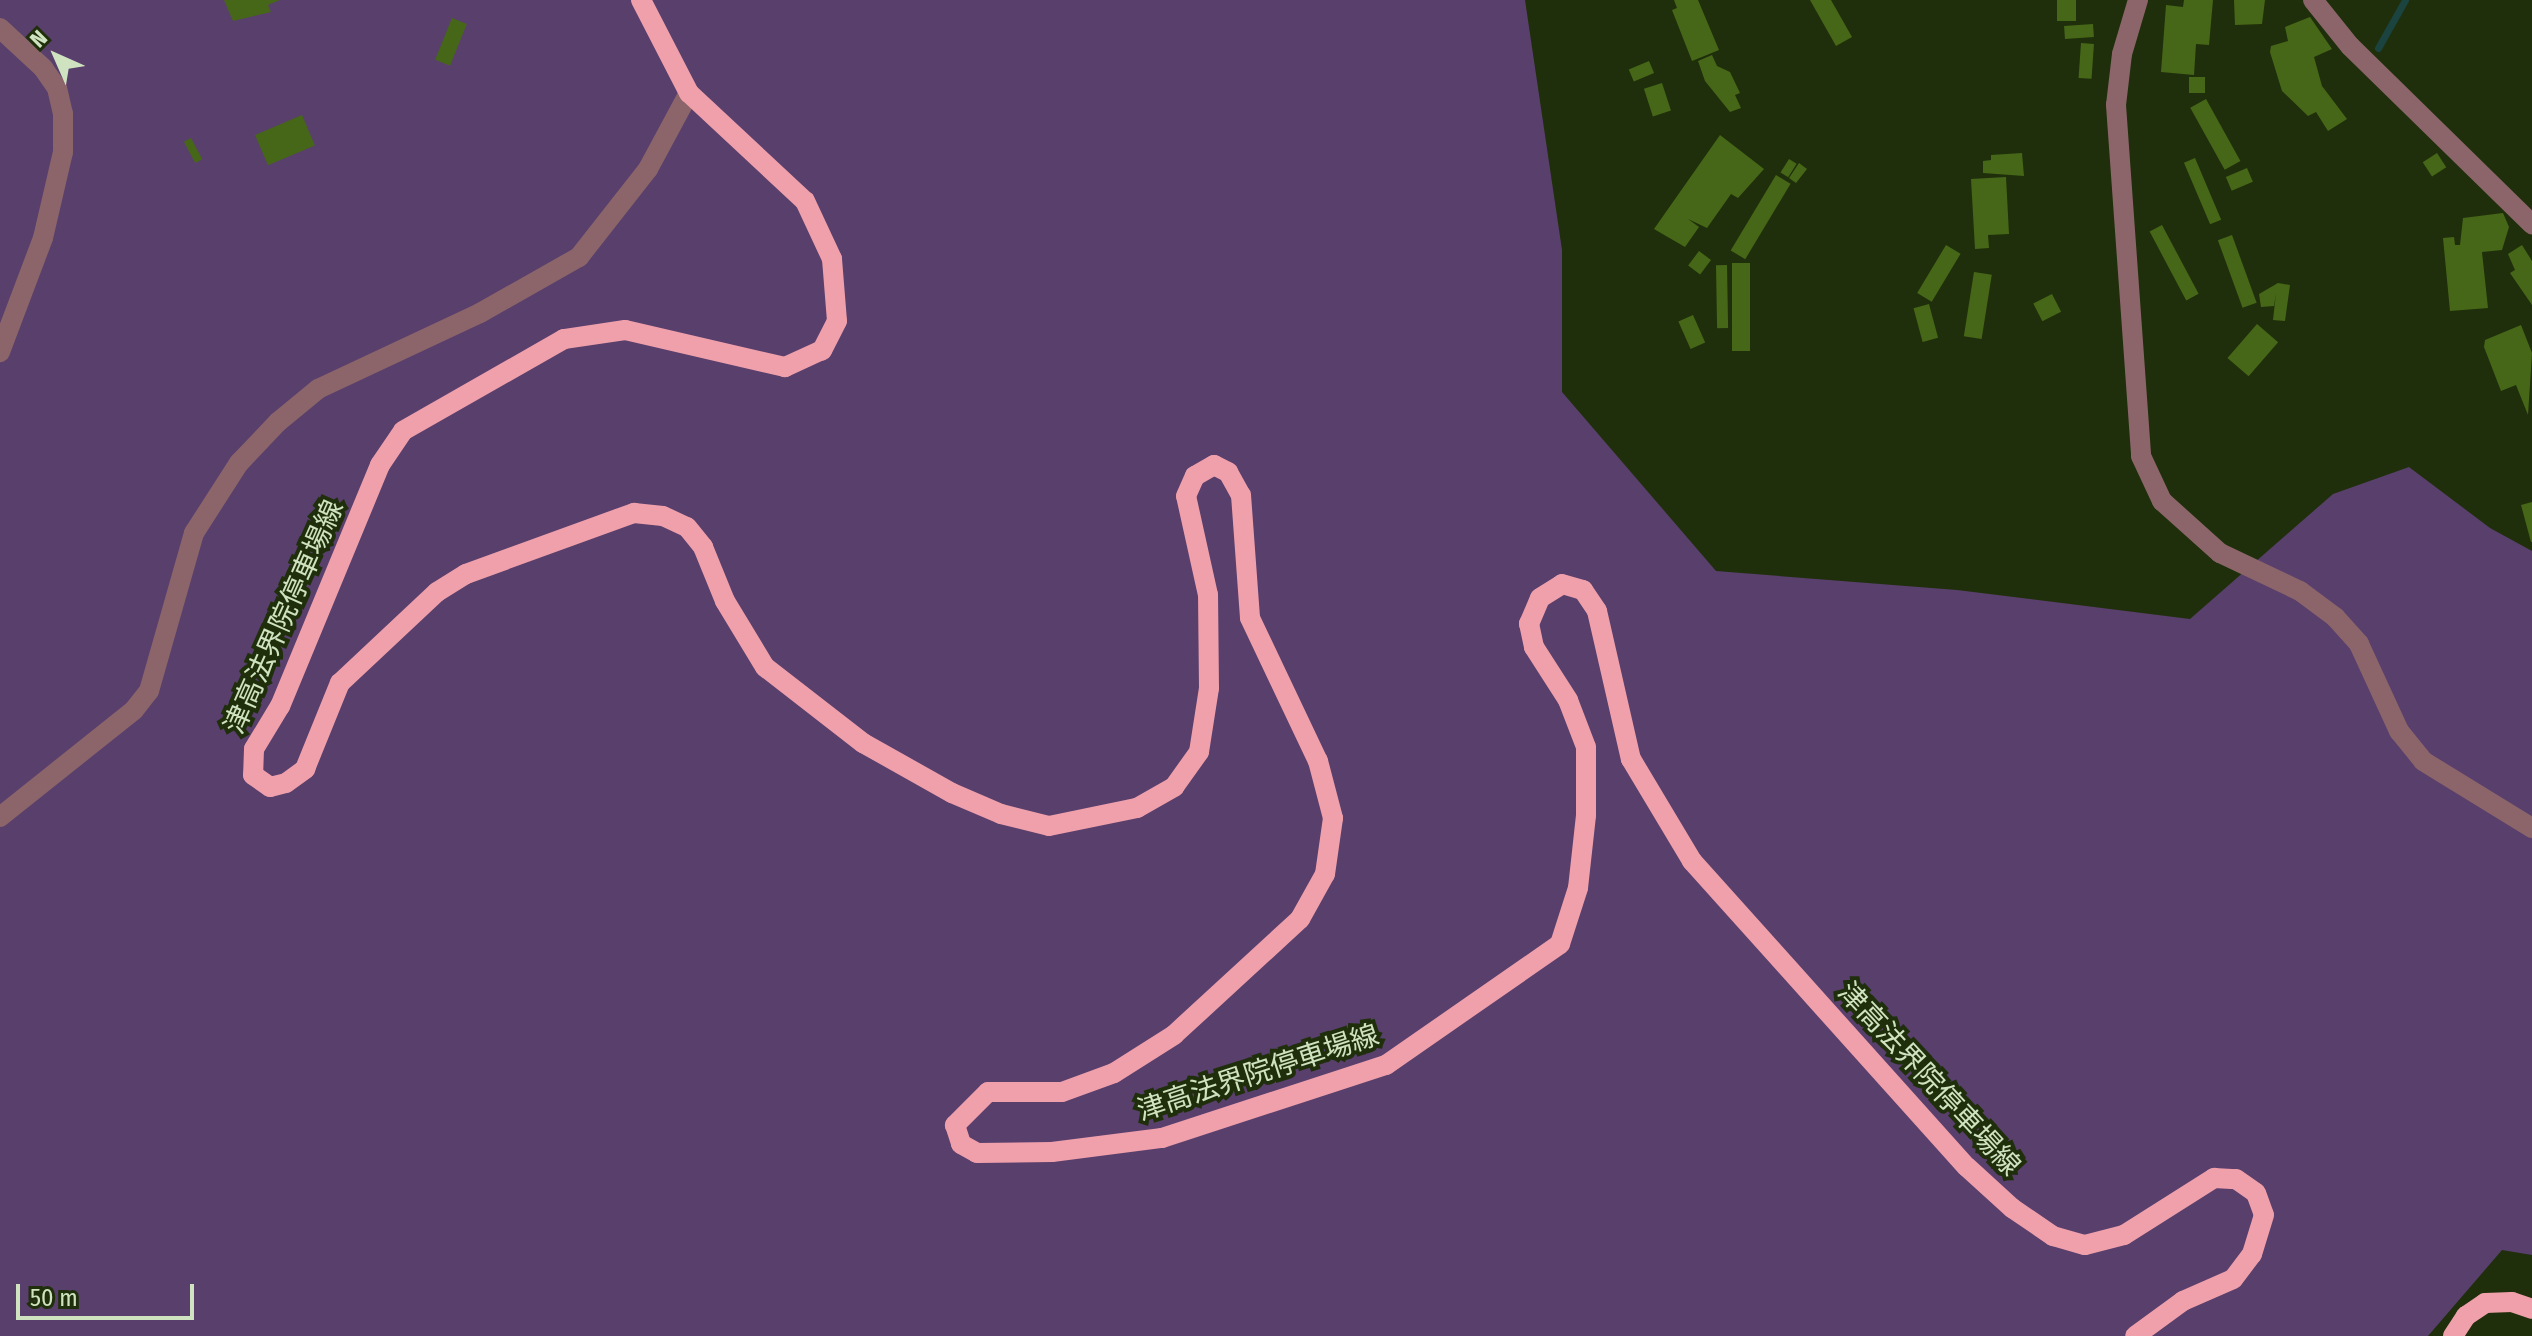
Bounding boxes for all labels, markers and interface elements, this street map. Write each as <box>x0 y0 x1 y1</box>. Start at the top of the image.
north arrow <box>16 16 96 96</box>
text: N <box>24 24 53 53</box>
street label: 津高法界院停車場線 <box>217 495 351 739</box>
street label: 津高法界院停車場線 <box>1831 975 2027 1183</box>
street label: 津高法界院停車場線 <box>1133 1018 1383 1128</box>
scale bar <box>20 1268 198 1318</box>
text: 50 m <box>30 1284 78 1312</box>

